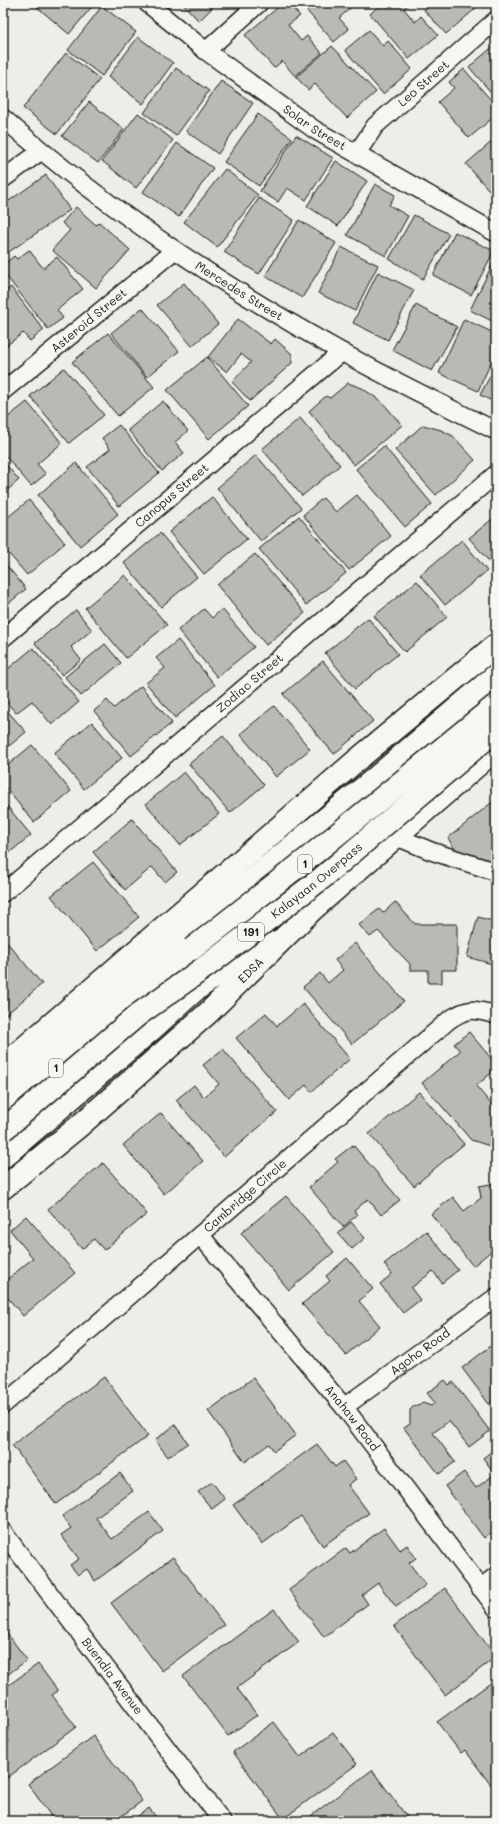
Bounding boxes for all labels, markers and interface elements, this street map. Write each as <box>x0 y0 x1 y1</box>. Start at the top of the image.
street label: Leo Street <box>394 56 452 109</box>
street label: Solar Street <box>280 100 349 153</box>
street label: Mercedes Street <box>193 257 286 324</box>
street label: Asteroid Street <box>47 284 129 356</box>
street label: Canopus Street <box>131 459 211 530</box>
street label: Zodiac Street <box>212 649 286 715</box>
street label: Kalayaan Overpass <box>267 838 365 921</box>
road number: 1 <box>298 855 312 873</box>
road number: 191 <box>238 923 264 941</box>
street label: EDSA <box>234 953 267 986</box>
road number: 1 <box>49 1059 63 1077</box>
street label: Cambridge Circle <box>200 1155 289 1235</box>
street label: Agoho Road <box>386 1324 453 1378</box>
street label: Anahaw Road <box>322 1381 384 1454</box>
street label: Buendia Avenue <box>79 1634 147 1717</box>

